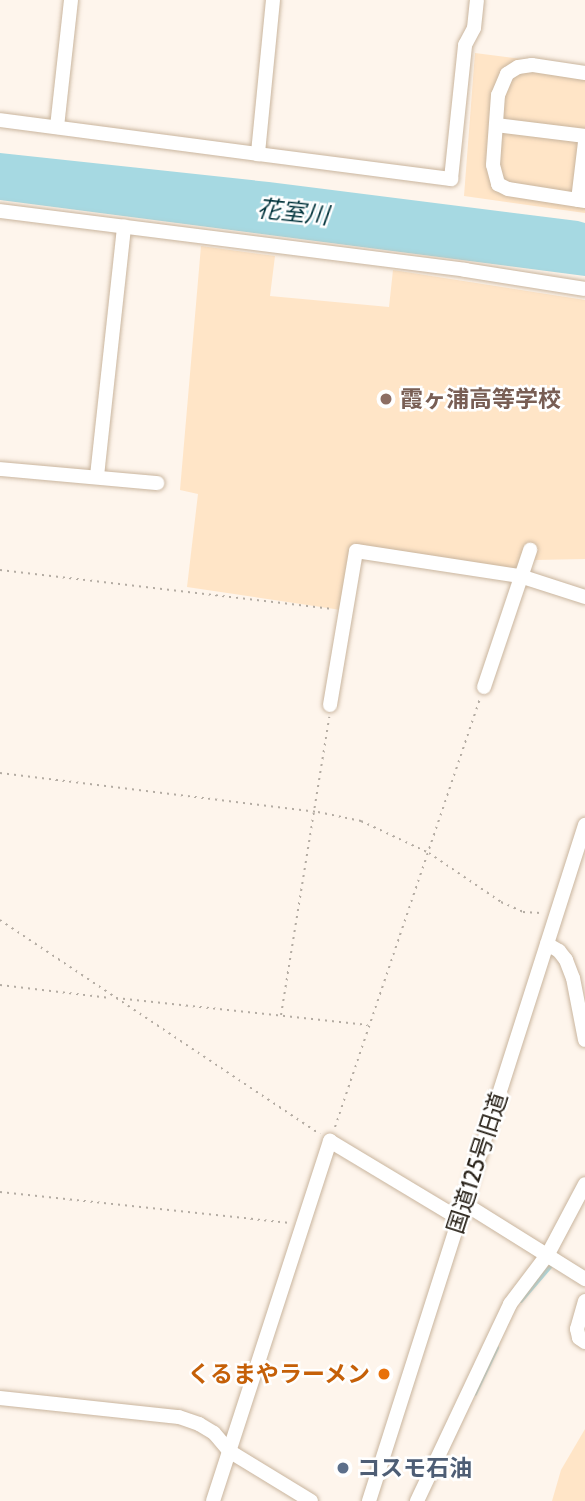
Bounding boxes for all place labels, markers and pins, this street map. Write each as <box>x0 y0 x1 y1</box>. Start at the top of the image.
place label: 霞ヶ浦高等学校 <box>400 385 561 413</box>
marker: 霞ヶ浦高等学校 <box>378 391 394 407</box>
place label: くるまやラーメン <box>186 1360 370 1388</box>
marker: くるまやラーメン <box>376 1366 392 1382</box>
place label: コスモ石油 <box>357 1454 472 1482</box>
marker: コスモ石油 <box>335 1460 351 1476</box>

